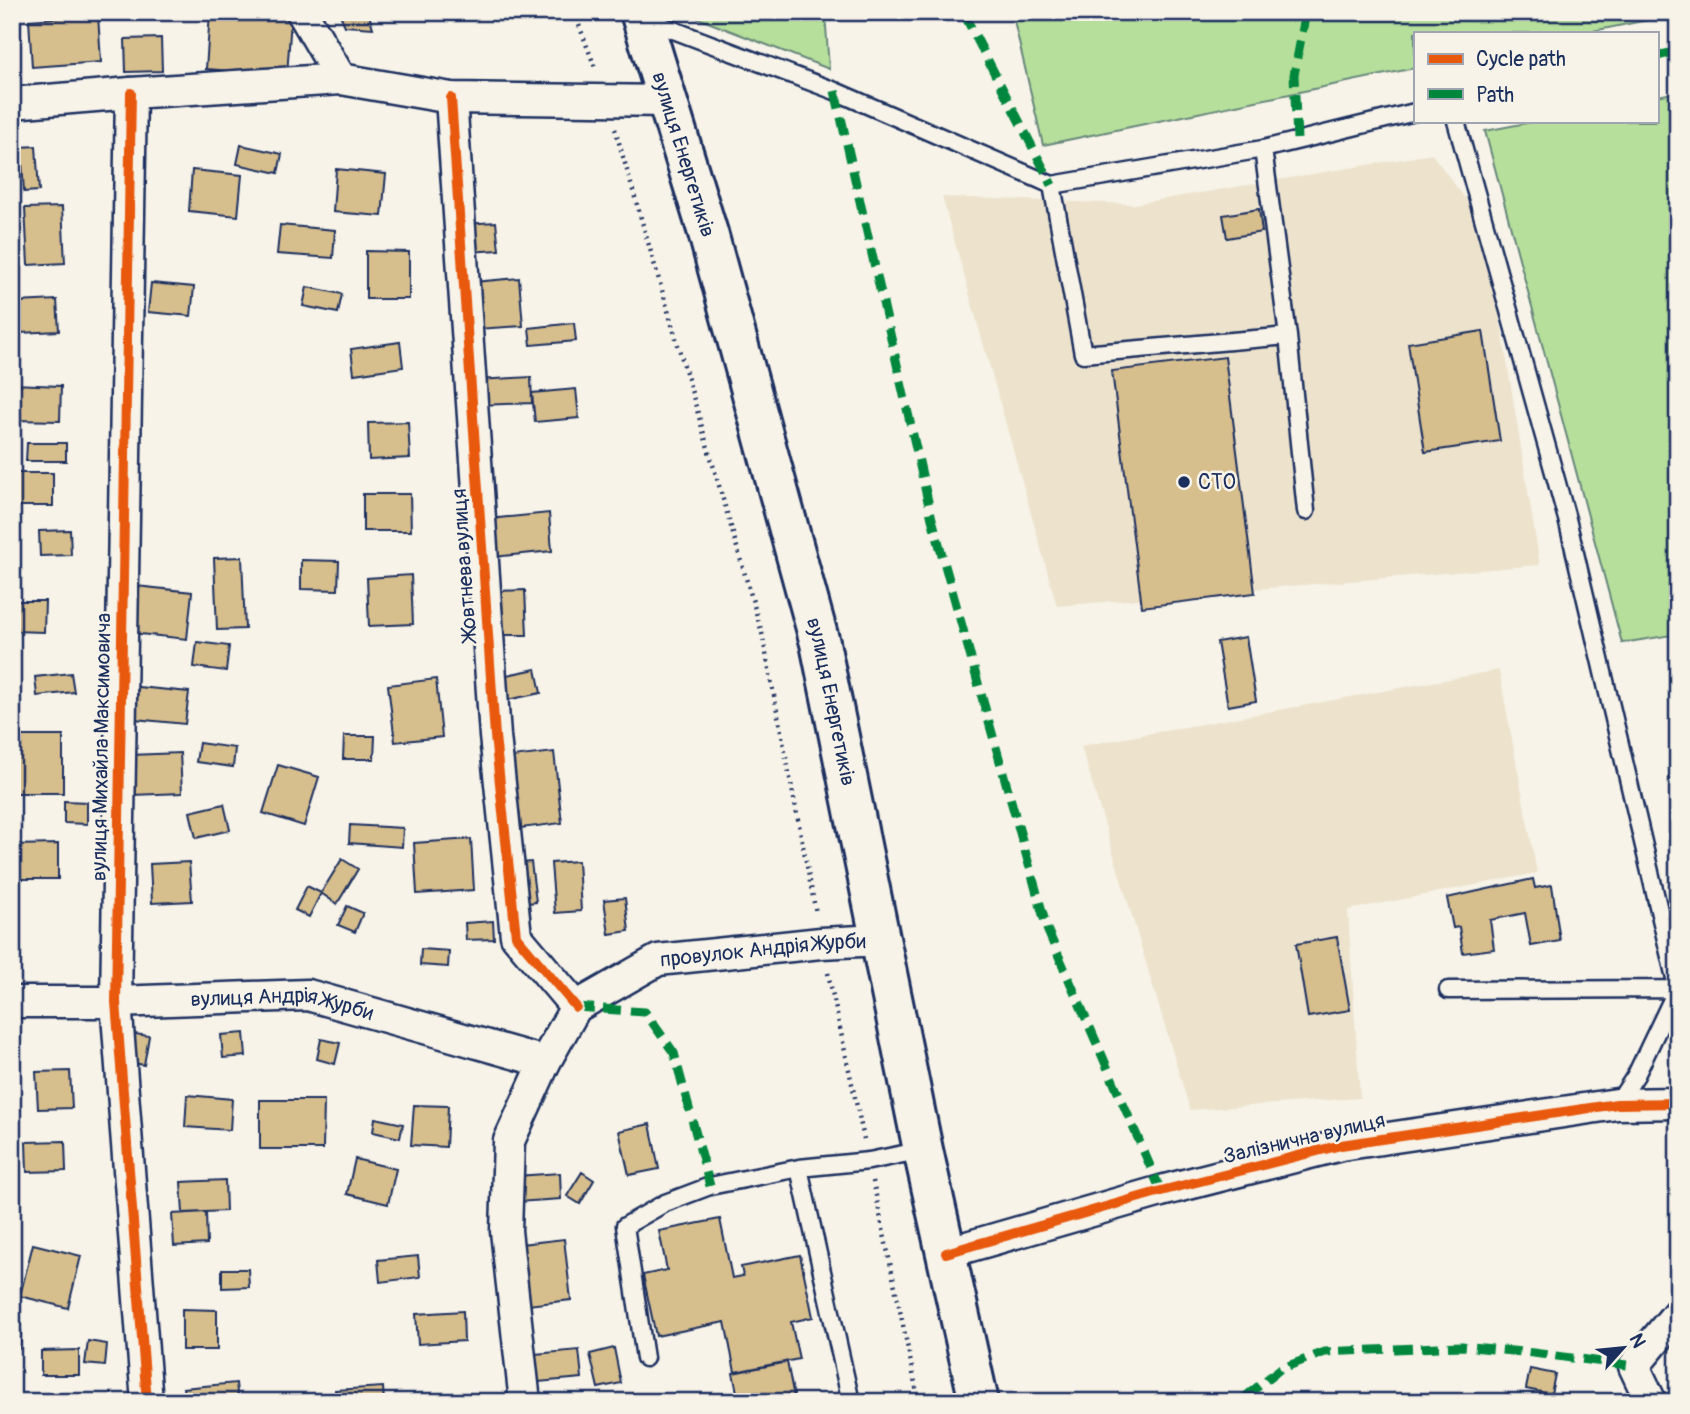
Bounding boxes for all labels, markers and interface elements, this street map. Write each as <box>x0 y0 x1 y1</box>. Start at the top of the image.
legend <box>1414 32 1658 122</box>
text: Cycle path <box>1476 46 1566 73</box>
street label: вулиця Енергетиків <box>645 69 721 240</box>
text: Path <box>1476 82 1514 109</box>
place label: СТО <box>1198 469 1236 496</box>
marker: СТО <box>1176 474 1192 490</box>
street label: Жовтнева вулиця <box>446 488 484 645</box>
street label: вулиця Михайла Максимовича <box>86 613 117 881</box>
street label: вулиця Енергетиків <box>800 615 862 788</box>
street label: провулок Андрія Журби <box>659 928 867 974</box>
street label: вулиця Андрія Журби <box>190 982 376 1027</box>
street label: Залізнична вулиця <box>1221 1107 1388 1170</box>
north arrow <box>1588 1312 1658 1382</box>
text: N <box>1624 1330 1651 1352</box>

